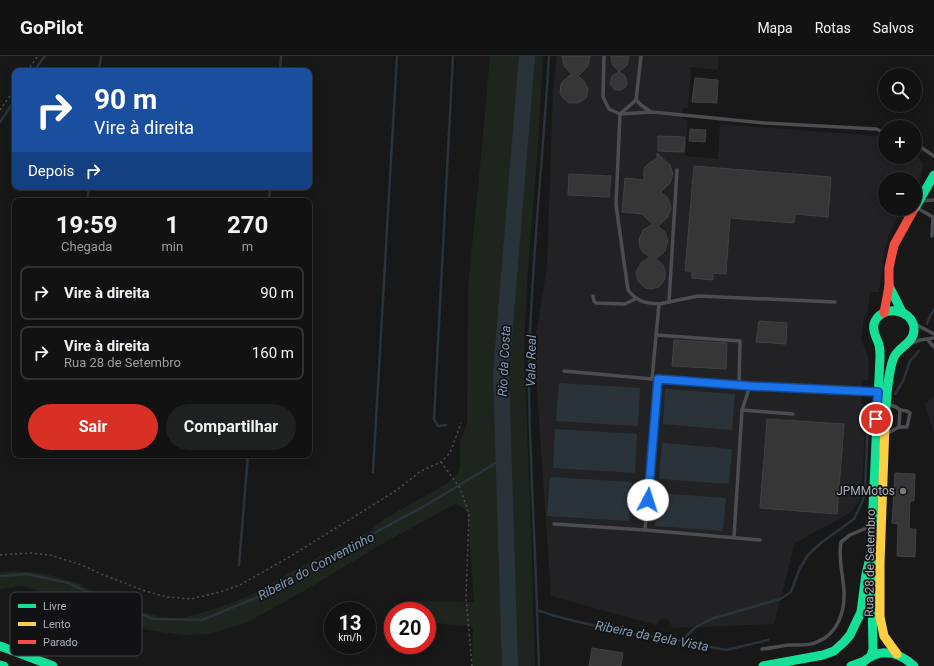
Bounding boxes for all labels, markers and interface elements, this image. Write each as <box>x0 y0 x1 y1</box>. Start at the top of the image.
text: GoPilot <box>20 16 83 39</box>
text: Mapa <box>757 20 793 36</box>
text: Rotas <box>815 20 851 36</box>
text: Salvos <box>873 20 914 36</box>
map controls <box>878 68 922 216</box>
button: search <box>878 68 922 112</box>
text: 90 m <box>94 83 157 116</box>
icon: right <box>28 84 80 136</box>
text: Vire à direita <box>94 117 194 138</box>
button: + <box>878 120 922 164</box>
icon: right <box>82 160 104 182</box>
text: Depois <box>28 162 74 180</box>
button: − <box>878 172 922 216</box>
text: 19:59 <box>56 211 118 239</box>
text: 1 <box>165 211 179 239</box>
text: 270 <box>227 211 268 239</box>
text: Chegada <box>61 239 112 254</box>
text: min <box>161 239 183 254</box>
text: m <box>242 239 253 254</box>
icon: right <box>30 282 52 304</box>
text: Vire à direita <box>64 284 150 302</box>
text: 90 m <box>260 284 294 302</box>
water label: Rio da Costa <box>495 325 513 397</box>
water label: Vala Real <box>523 334 539 387</box>
text: Vire à direita <box>64 337 150 355</box>
icon: right <box>30 342 52 364</box>
text: 160 m <box>252 344 294 362</box>
text: Rua 28 de Setembro <box>64 355 181 370</box>
pin <box>859 402 893 436</box>
button: Sair <box>28 404 158 450</box>
button: Compartilhar <box>166 404 296 450</box>
icon: arrive <box>865 408 887 430</box>
position arrow <box>627 479 669 521</box>
place label: JPMMotos <box>836 484 895 498</box>
marker: JPMMotos <box>898 486 908 496</box>
street label: Rua 28 de Setembro <box>862 509 878 617</box>
water label: Ribeira do Conventinho <box>255 529 377 603</box>
legend <box>10 592 142 656</box>
text: Livre <box>43 600 67 613</box>
speed limit sign: 20 <box>384 602 436 654</box>
text: 13 <box>339 611 361 635</box>
text: Lento <box>43 618 71 631</box>
water label: Ribeira da Bela Vista <box>594 618 710 654</box>
text: km/h <box>338 632 362 643</box>
text: Parado <box>43 636 78 649</box>

